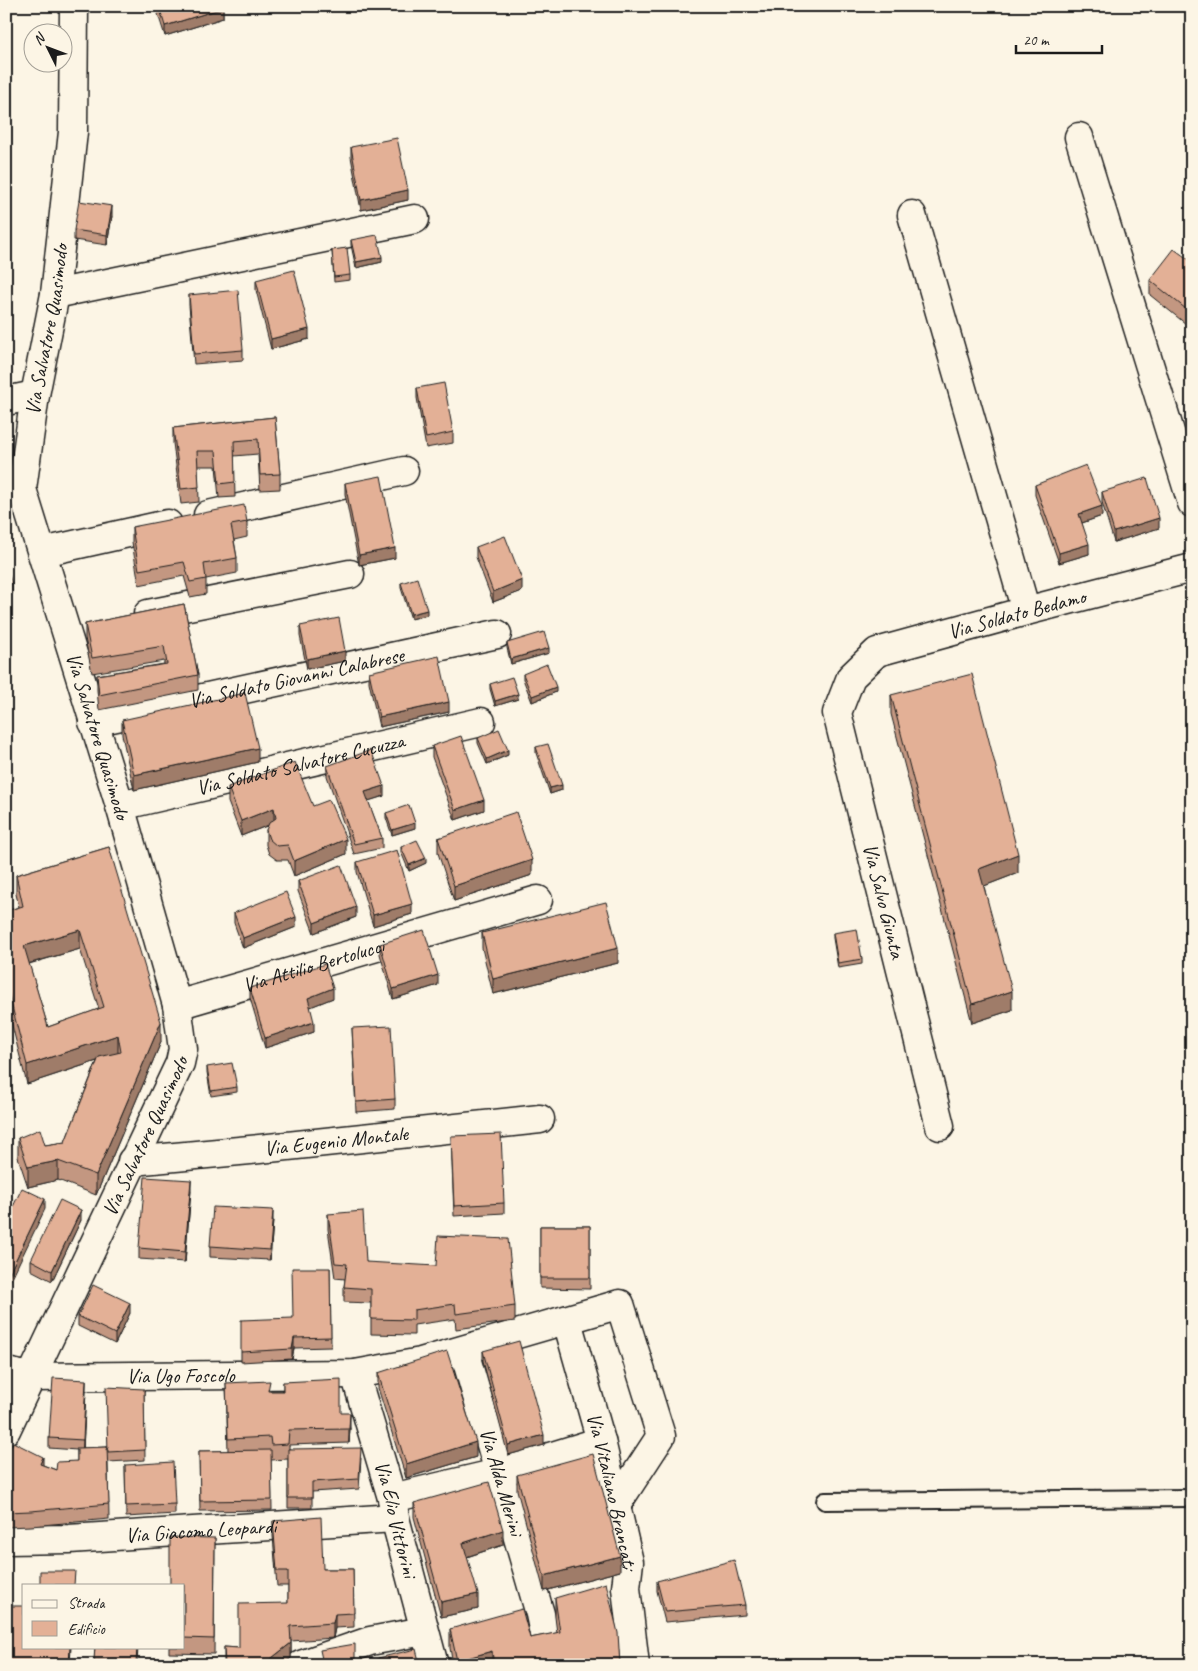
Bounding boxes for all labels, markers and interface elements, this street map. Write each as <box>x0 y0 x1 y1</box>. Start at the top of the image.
north arrow <box>22 22 72 72</box>
scale bar <box>1016 22 1102 54</box>
text: N <box>29 29 49 49</box>
text: 20 m <box>1023 31 1050 50</box>
street label: Via Salvatore Quasimodo <box>19 240 74 417</box>
street label: Via Soldato Bedamo <box>945 583 1091 645</box>
street label: Via Soldato Giovanni Calabrese <box>186 641 408 714</box>
street label: Via Salvatore Quasimodo <box>60 650 136 825</box>
street label: Via Soldato Salvatore Cucuzza <box>194 727 409 801</box>
street label: Via Salvo Giunta <box>857 841 911 963</box>
street label: Via Attilio Bertolucci <box>240 932 390 998</box>
street label: Via Salvatore Quasimodo <box>96 1053 194 1220</box>
street label: Via Eugenio Montale <box>263 1120 410 1161</box>
street label: Via Ugo Foscolo <box>126 1362 236 1389</box>
street label: Via Vitaliano Brancati <box>581 1410 643 1574</box>
street label: Via Alda Merini <box>474 1425 530 1541</box>
street label: Via Elio Vittorini <box>369 1458 424 1583</box>
street label: Via Giacomo Leopardi <box>124 1512 280 1548</box>
legend <box>22 1584 185 1648</box>
text: Strada <box>68 1594 105 1613</box>
text: Edificio <box>68 1620 106 1639</box>

